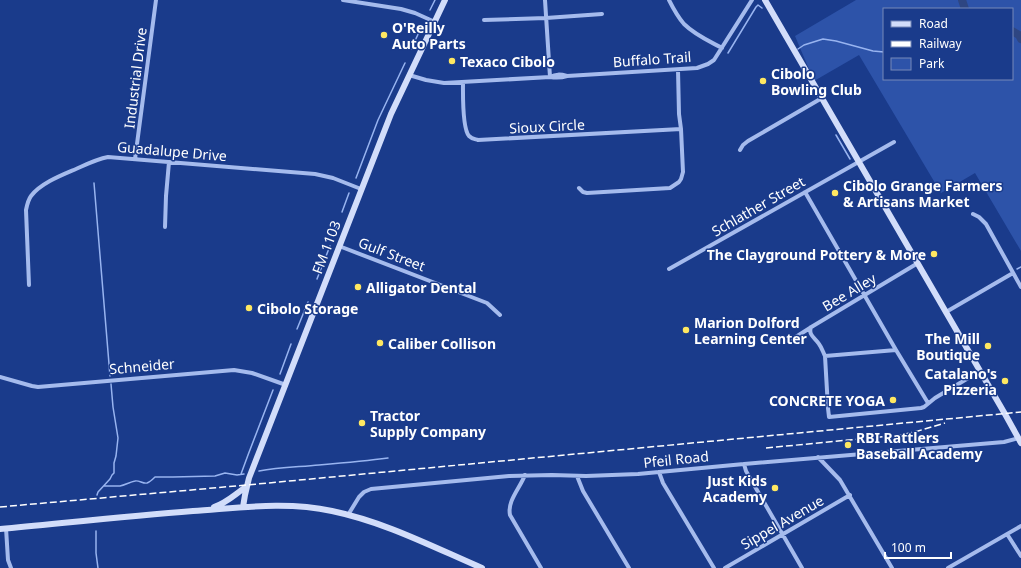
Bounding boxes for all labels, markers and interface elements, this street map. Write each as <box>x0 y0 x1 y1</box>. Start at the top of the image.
legend <box>883 8 1013 80</box>
text: Road <box>919 15 948 32</box>
place label: O'Reilly Auto Parts <box>392 18 466 53</box>
street label: Industrial Drive <box>119 26 151 130</box>
marker: O'Reilly Auto Parts <box>379 30 389 40</box>
text: Railway <box>919 35 963 52</box>
street label: Buffalo Trail <box>612 47 692 71</box>
place label: Texaco Cibolo <box>460 52 555 71</box>
text: Park <box>919 55 945 72</box>
marker: Texaco Cibolo <box>447 56 457 66</box>
place label: Cibolo Bowling Club <box>771 64 862 99</box>
marker: Cibolo Bowling Club <box>758 76 768 86</box>
street label: Sioux Circle <box>509 115 585 137</box>
street label: Guadalupe Drive <box>116 137 228 165</box>
street label: Schlather Street <box>708 172 808 240</box>
place label: Cibolo Grange Farmers & Artisans Market <box>843 176 1002 211</box>
marker: Cibolo Grange Farmers & Artisans Market <box>830 188 840 198</box>
street label: FM 1103 <box>307 218 345 276</box>
street label: Gulf Street <box>356 233 428 275</box>
place label: The Clayground Pottery & More <box>707 245 926 264</box>
marker: The Clayground Pottery & More <box>929 249 939 259</box>
street label: Bee Alley <box>819 268 880 315</box>
place label: Alligator Dental <box>366 278 477 297</box>
marker: Alligator Dental <box>353 282 363 292</box>
place label: Cibolo Storage <box>257 299 358 318</box>
marker: Cibolo Storage <box>244 303 254 313</box>
place label: Marion Dolford Learning Center <box>694 313 808 348</box>
marker: Marion Dolford Learning Center <box>681 325 691 335</box>
place label: The Mill Boutique <box>916 329 980 364</box>
place label: Caliber Collison <box>388 334 496 353</box>
marker: Caliber Collison <box>375 338 385 348</box>
marker: The Mill Boutique <box>983 341 993 351</box>
street label: Schneider <box>109 354 176 378</box>
place label: Catalano's Pizzeria <box>925 364 997 399</box>
marker: Catalano's Pizzeria <box>1000 376 1010 386</box>
place label: CONCRETE YOGA <box>769 391 885 410</box>
marker: CONCRETE YOGA <box>888 395 898 405</box>
place label: Tractor Supply Company <box>370 406 486 441</box>
marker: Tractor Supply Company <box>357 418 367 428</box>
place label: RBI Rattlers Baseball Academy <box>856 428 982 463</box>
marker: RBI Rattlers Baseball Academy <box>843 440 853 450</box>
street label: Pfeil Road <box>642 446 710 472</box>
place label: Just Kids Academy <box>703 471 767 506</box>
marker: Just Kids Academy <box>770 483 780 493</box>
street label: Sippel Avenue <box>737 491 827 553</box>
scale bar <box>885 534 951 560</box>
text: 100 m <box>891 539 926 556</box>

